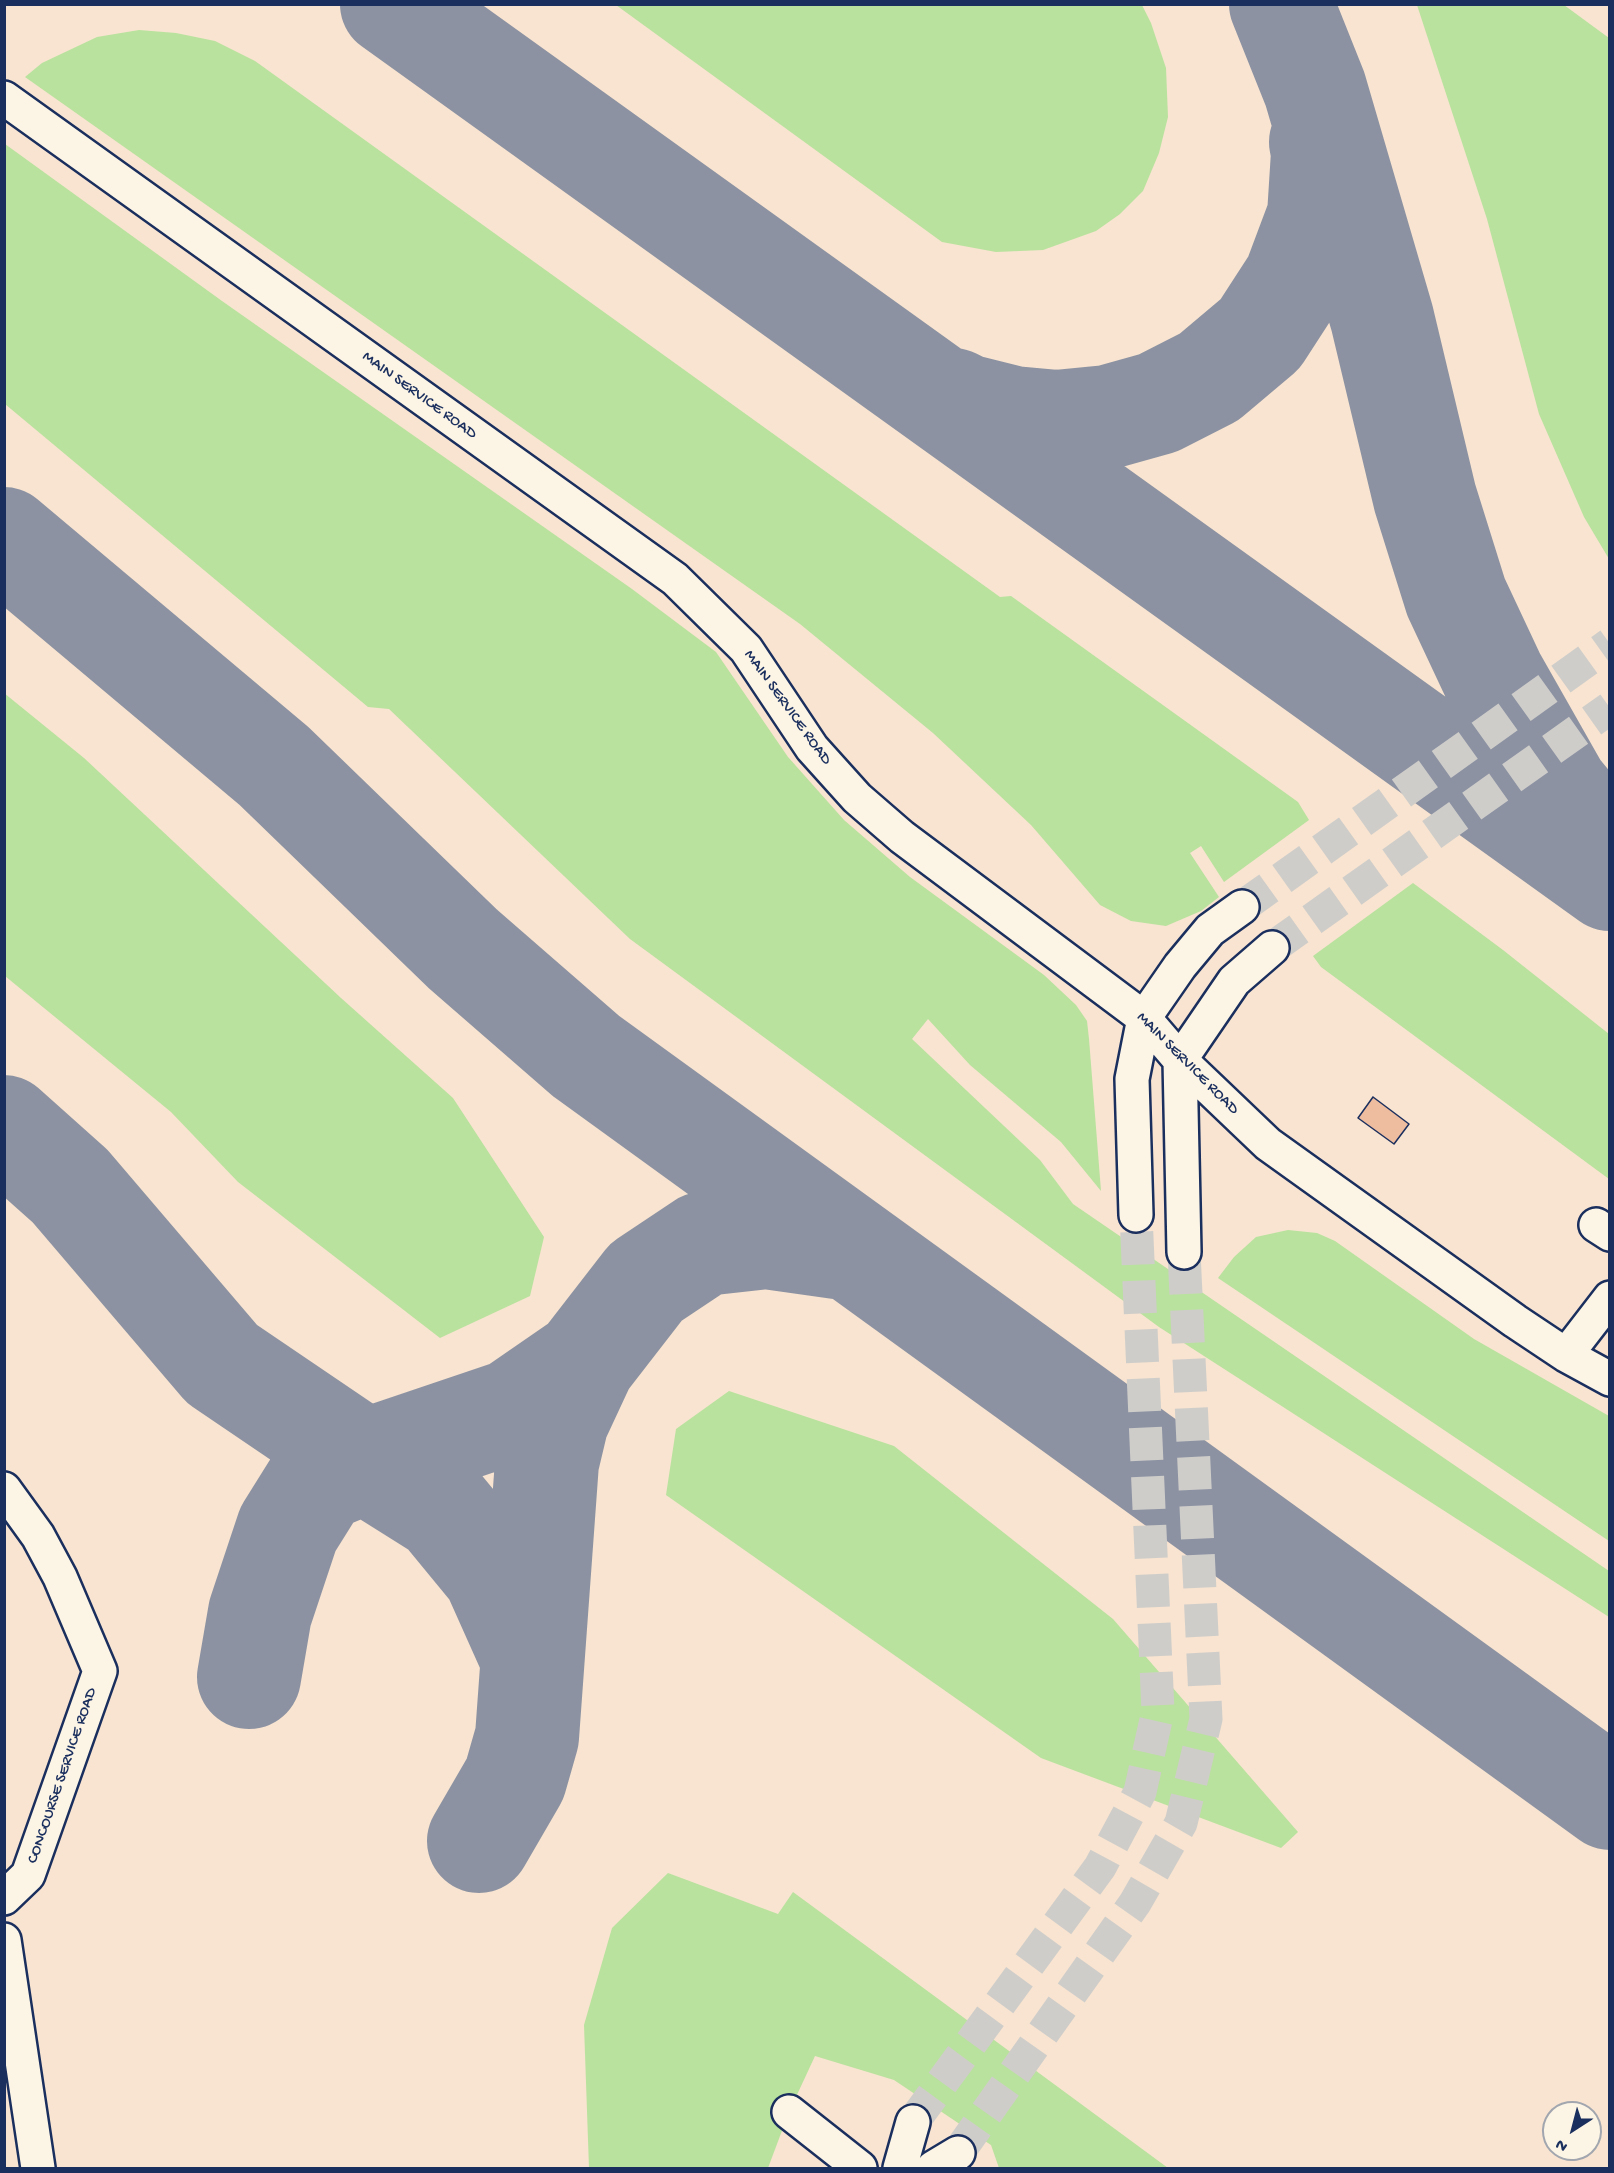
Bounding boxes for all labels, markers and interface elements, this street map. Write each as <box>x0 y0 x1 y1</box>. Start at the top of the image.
street label: MAIN SERVICE ROAD <box>358 348 480 444</box>
street label: MAIN SERVICE ROAD <box>739 647 835 769</box>
street label: MAIN SERVICE ROAD <box>1132 1009 1242 1119</box>
street label: CONCOURSE SERVICE ROAD <box>24 1686 102 1866</box>
north arrow <box>1542 2101 1602 2161</box>
text: N <box>1552 2134 1572 2155</box>

